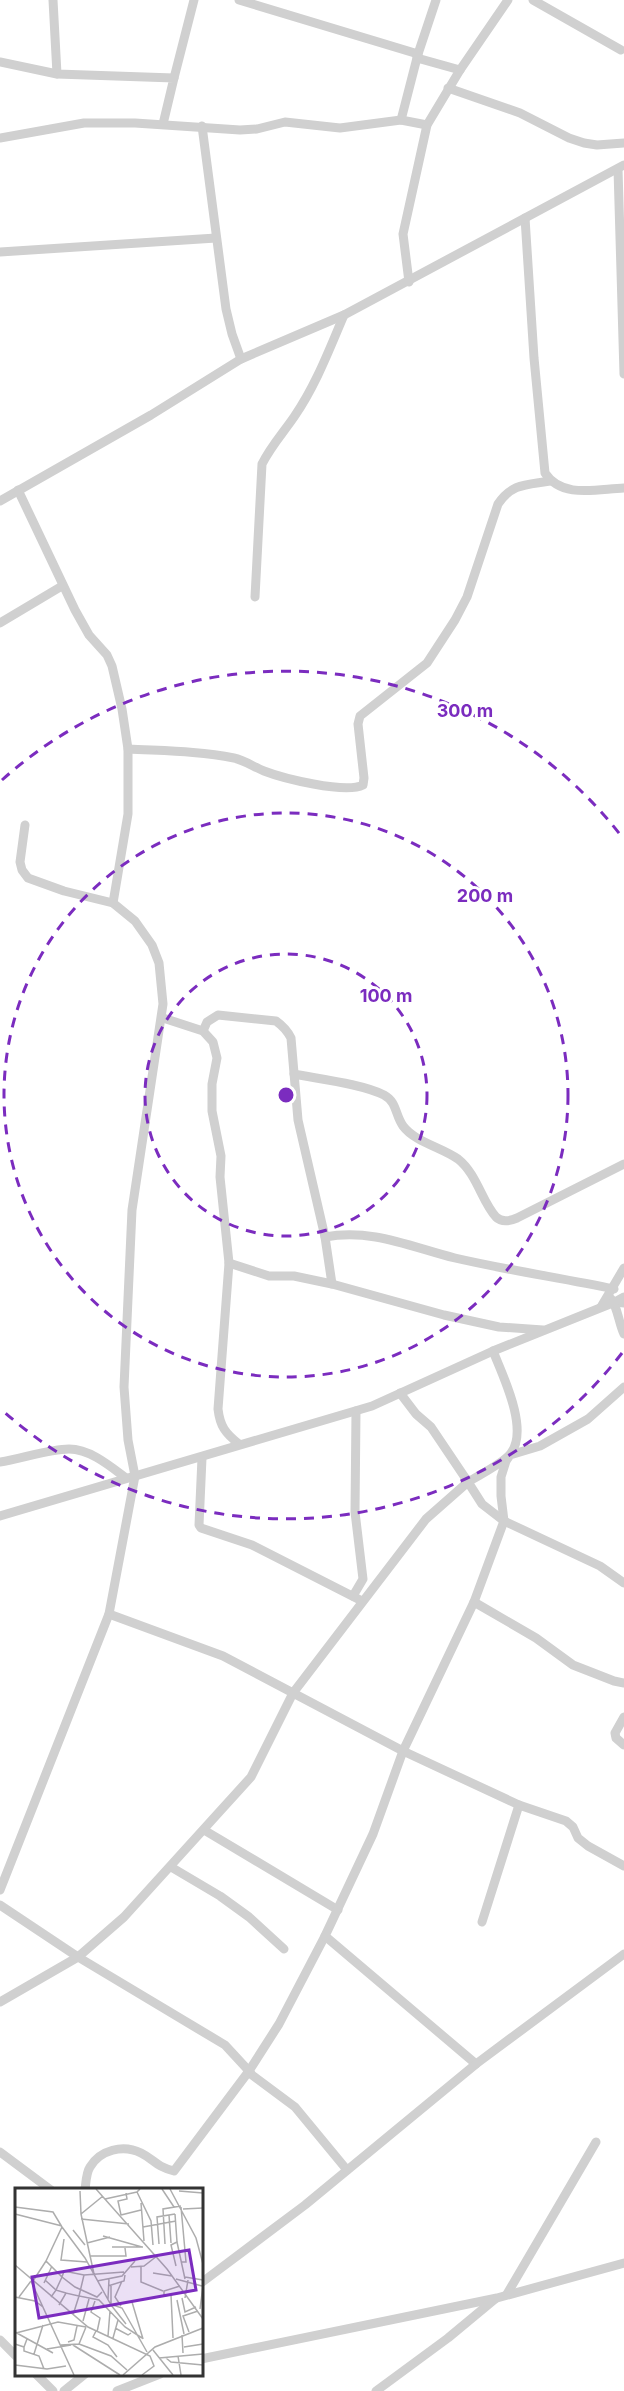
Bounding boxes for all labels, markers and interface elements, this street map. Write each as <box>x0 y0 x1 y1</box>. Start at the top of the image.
text: 300 m <box>437 700 493 721</box>
text: 200 m <box>457 885 513 906</box>
text: 100 m <box>360 985 412 1006</box>
centre of rings <box>276 1085 296 1105</box>
inset map <box>15 2188 202 2376</box>

